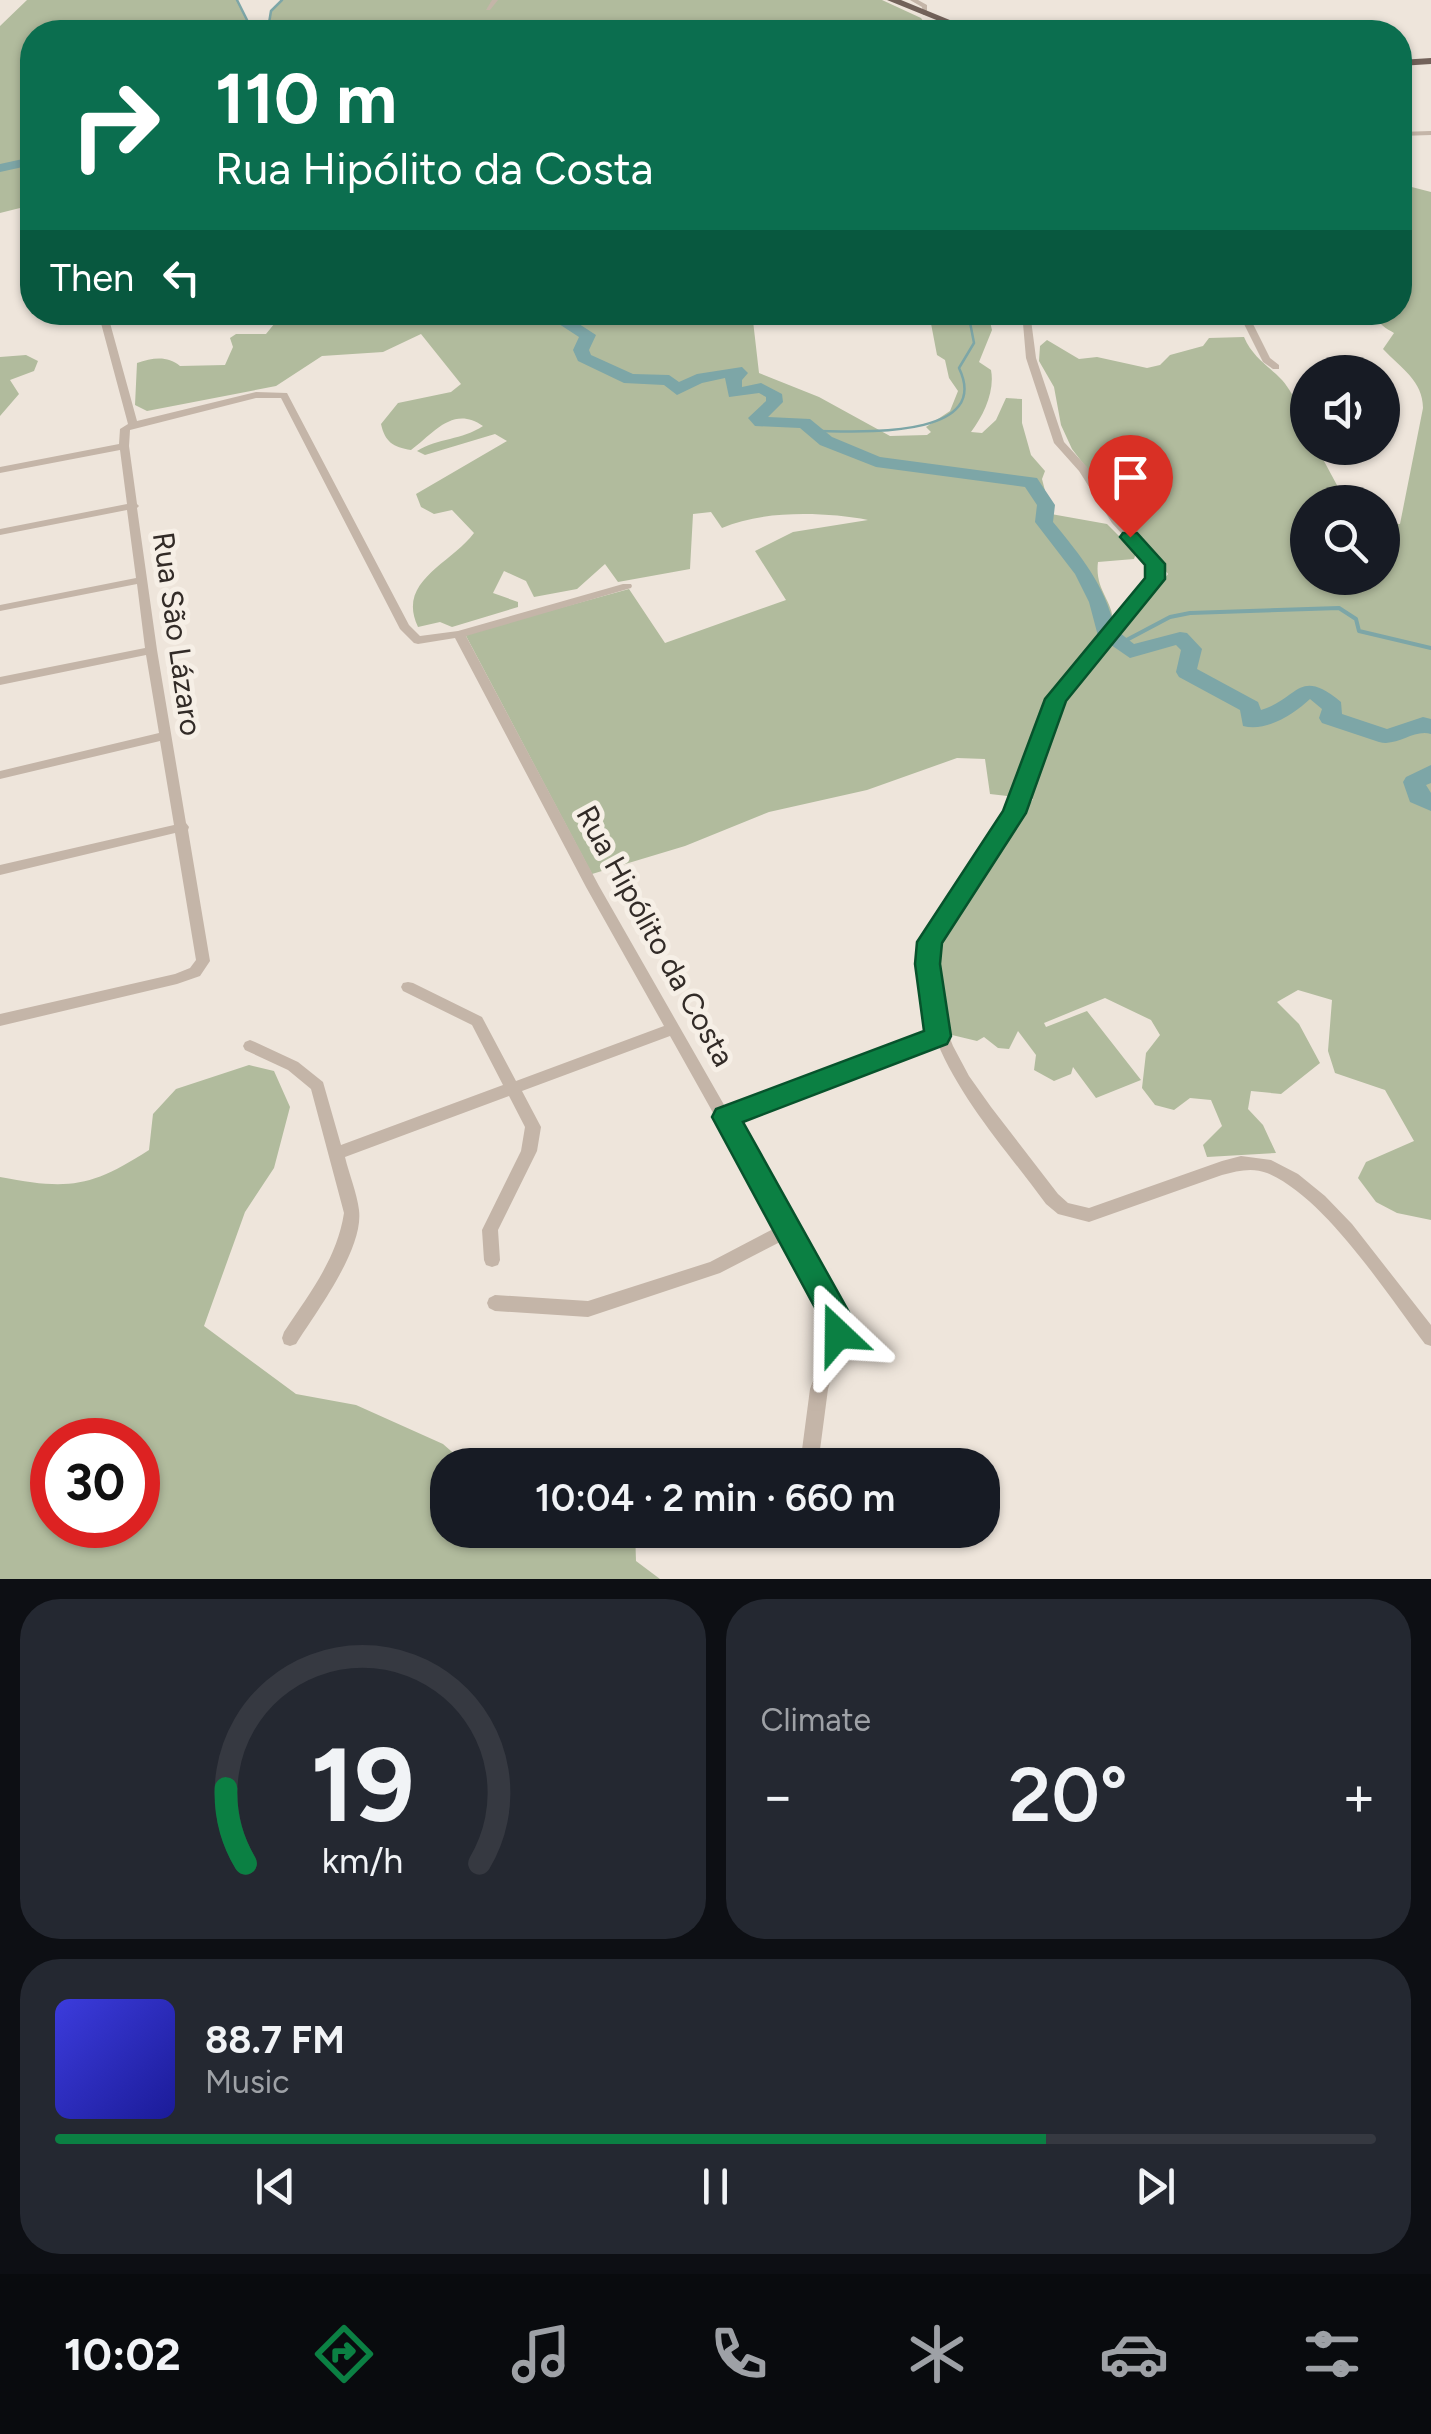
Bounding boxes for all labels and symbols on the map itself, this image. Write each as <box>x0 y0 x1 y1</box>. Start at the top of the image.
pin <box>1088 435 1173 538</box>
street label: Rua São Lázaro <box>145 530 210 738</box>
street label: Rua Hipólito da Costa <box>568 799 742 1073</box>
position arrow <box>786 1282 890 1386</box>
speed limit sign: 30 <box>30 1418 160 1548</box>

